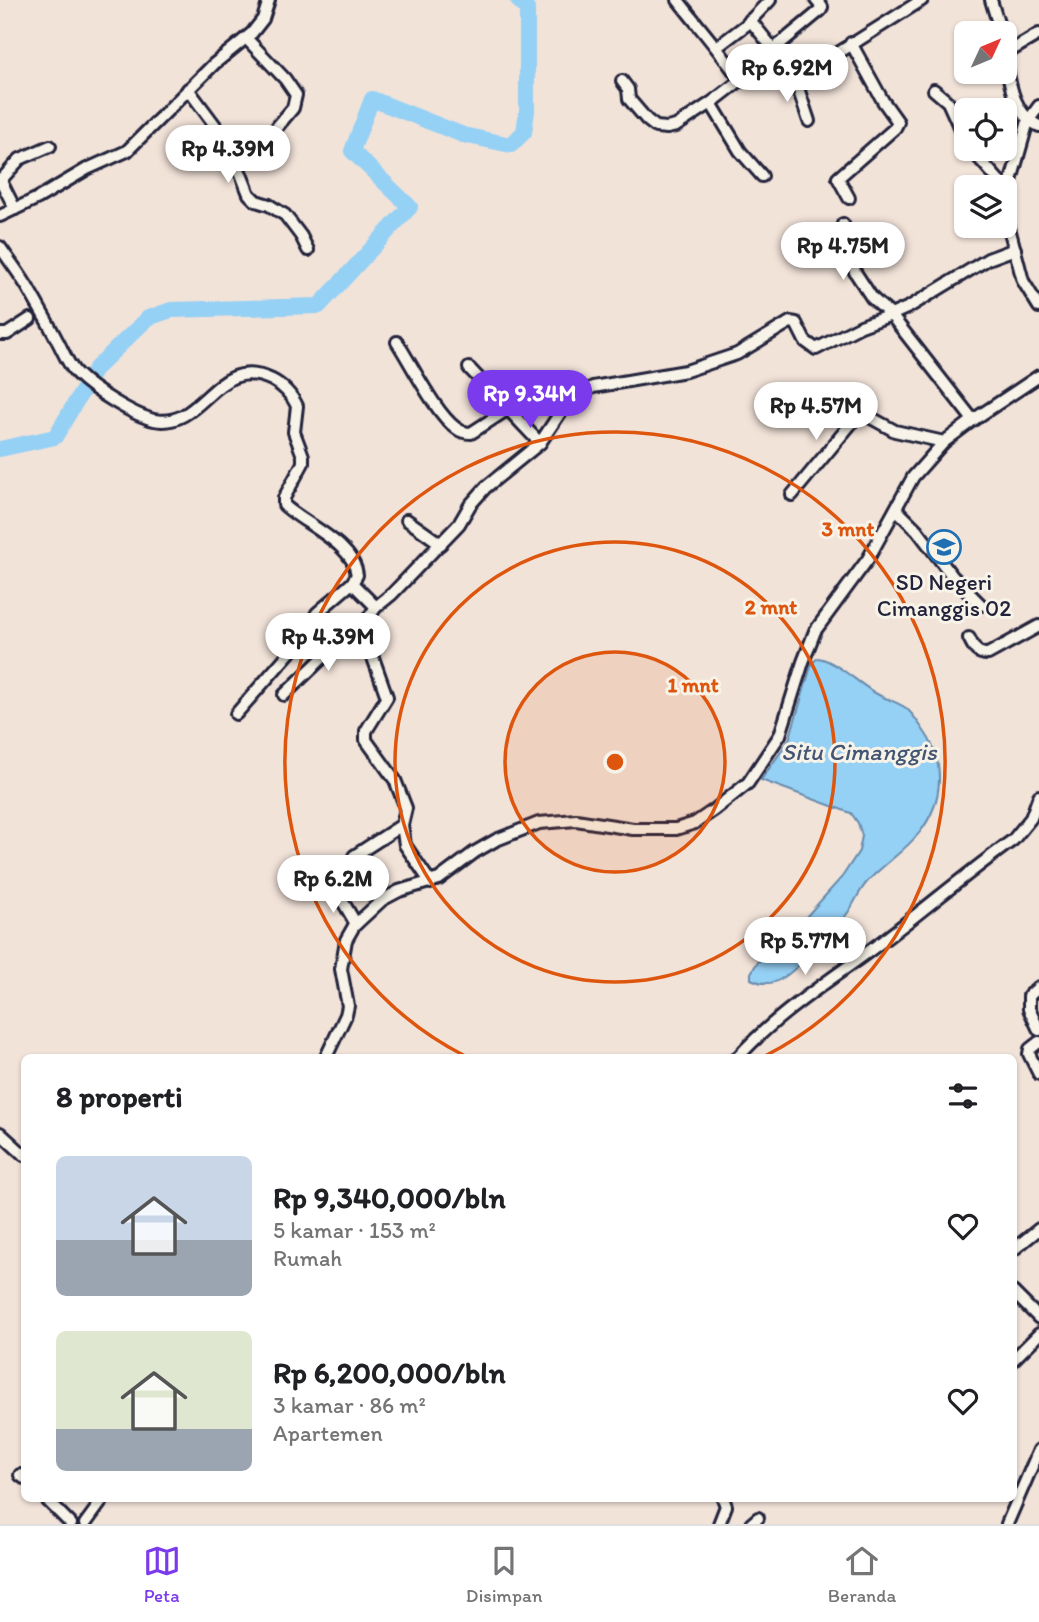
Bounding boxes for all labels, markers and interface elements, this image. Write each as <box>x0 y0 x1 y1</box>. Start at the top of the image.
north arrow <box>954 21 1017 84</box>
map controls <box>954 21 1017 238</box>
pin: Rp 6.92M <box>715 44 859 104</box>
text: Rp 6.92M <box>741 53 833 81</box>
button: locate <box>954 98 1017 161</box>
pin: Rp 4.39M <box>156 125 300 185</box>
text: Rp 4.39M <box>181 134 275 162</box>
button: layers <box>954 175 1017 238</box>
pin: Rp 4.75M <box>771 222 915 282</box>
text: Rp 4.75M <box>797 231 889 259</box>
pin: Rp 9.34M <box>458 370 602 430</box>
text: Rp 9.34M <box>483 379 577 407</box>
pin: Rp 4.57M <box>744 382 888 442</box>
text: Rp 4.57M <box>770 391 862 419</box>
text: 3 mnt <box>822 516 875 541</box>
school or university icon: SD Negeri Cimanggis 02 <box>925 528 963 566</box>
place label: SD Negeri Cimanggis 02 <box>877 568 1011 622</box>
text: 2 mnt <box>745 594 797 619</box>
pin: Rp 4.39M <box>256 614 400 673</box>
text: Rp 4.39M <box>281 622 375 650</box>
text: 1 mnt <box>667 672 719 697</box>
water label: Situ Cimanggis <box>781 737 938 766</box>
centre of rings <box>603 750 627 774</box>
pin: Rp 6.2M <box>268 856 398 915</box>
text: Rp 6.2M <box>293 864 373 892</box>
pin: Rp 5.77M <box>733 918 877 977</box>
text: Rp 5.77M <box>760 926 850 954</box>
icon: filters <box>944 1077 982 1115</box>
text: 8 properti <box>56 1078 183 1115</box>
text: Rp 9,340,000/bln <box>273 1179 506 1216</box>
icon: home <box>112 1184 196 1268</box>
icon: heart <box>944 1207 982 1245</box>
text: 5 kamar · 153 m² <box>273 1216 436 1244</box>
text: Rumah <box>273 1244 342 1272</box>
text: Rp 6,200,000/bln <box>273 1354 506 1391</box>
icon: home <box>112 1359 196 1443</box>
icon: heart <box>944 1382 982 1420</box>
text: 3 kamar · 86 m² <box>273 1391 426 1419</box>
text: Apartemen <box>273 1419 383 1447</box>
tab: Peta <box>143 1542 181 1607</box>
tab: Disimpan <box>466 1542 543 1607</box>
tab: Beranda <box>828 1542 896 1607</box>

